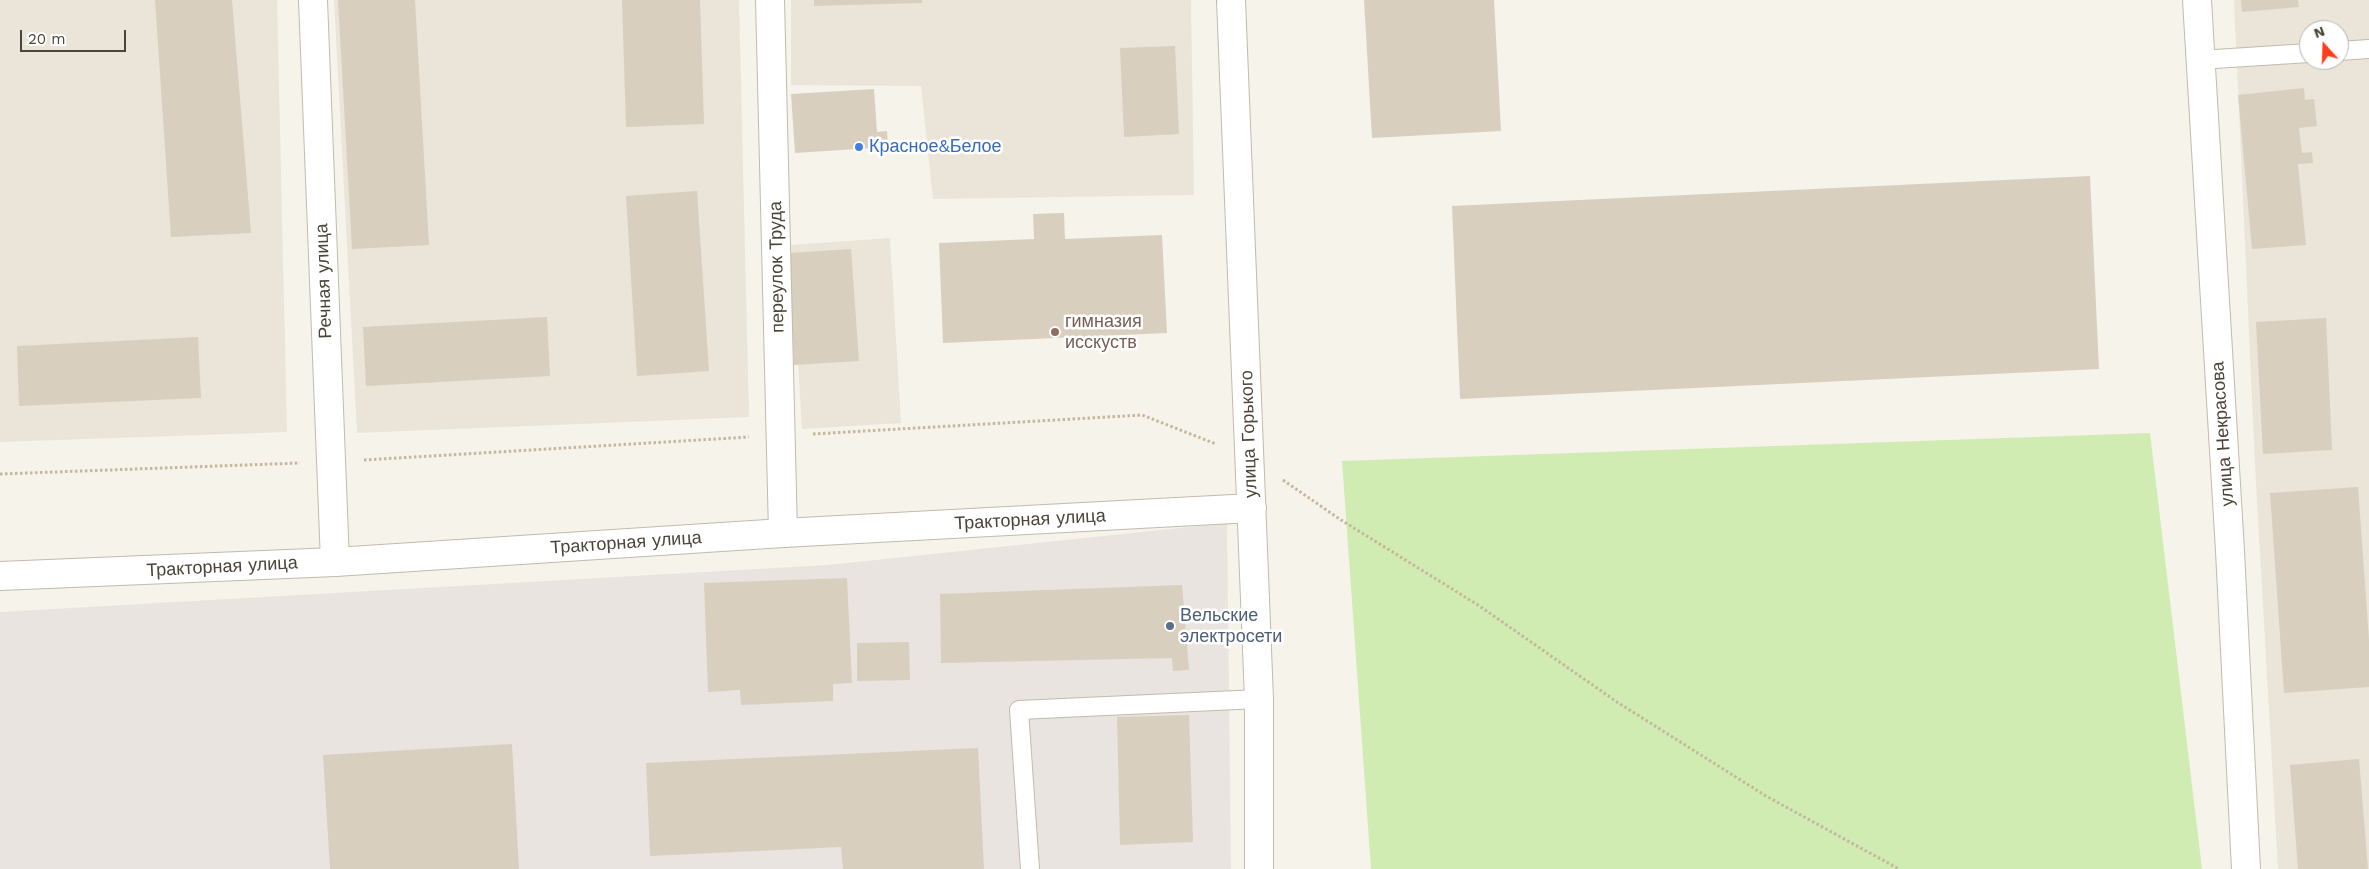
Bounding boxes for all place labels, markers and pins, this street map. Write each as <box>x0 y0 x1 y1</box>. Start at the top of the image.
place label: Красное&Белое <box>869 136 1002 158</box>
marker: Красное&Белое <box>853 141 865 153</box>
place label: гимназия исскуств <box>1065 311 1142 354</box>
marker: гимназия исскуств <box>1049 326 1061 338</box>
place label: Вельские электросети <box>1180 605 1282 648</box>
marker: Вельские электросети <box>1164 620 1176 632</box>

